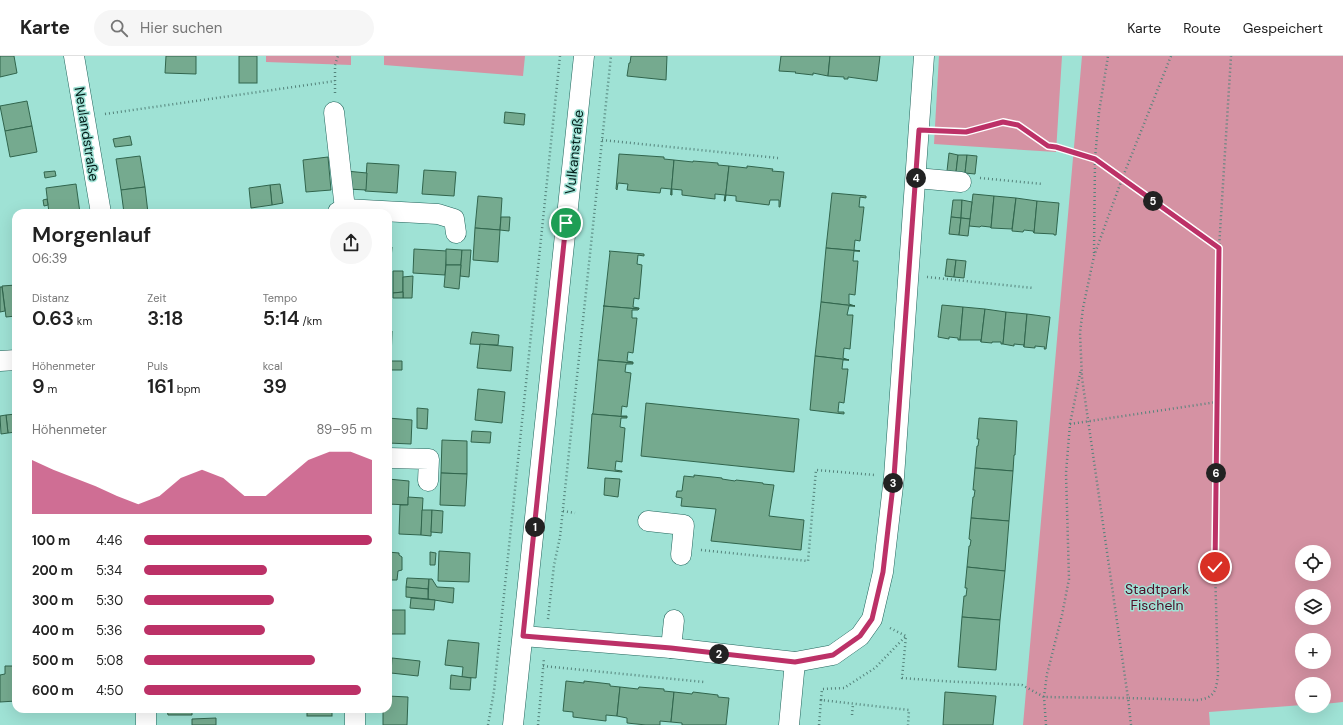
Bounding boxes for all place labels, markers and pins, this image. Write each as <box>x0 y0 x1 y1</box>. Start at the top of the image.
pin: 4 <box>906 168 926 188</box>
pin: 5 <box>1143 191 1163 211</box>
pin <box>549 206 583 240</box>
pin: 6 <box>1206 463 1226 483</box>
pin: 3 <box>883 473 903 493</box>
pin: 1 <box>525 517 545 537</box>
pin <box>1198 550 1232 584</box>
pin: 2 <box>709 644 729 664</box>

